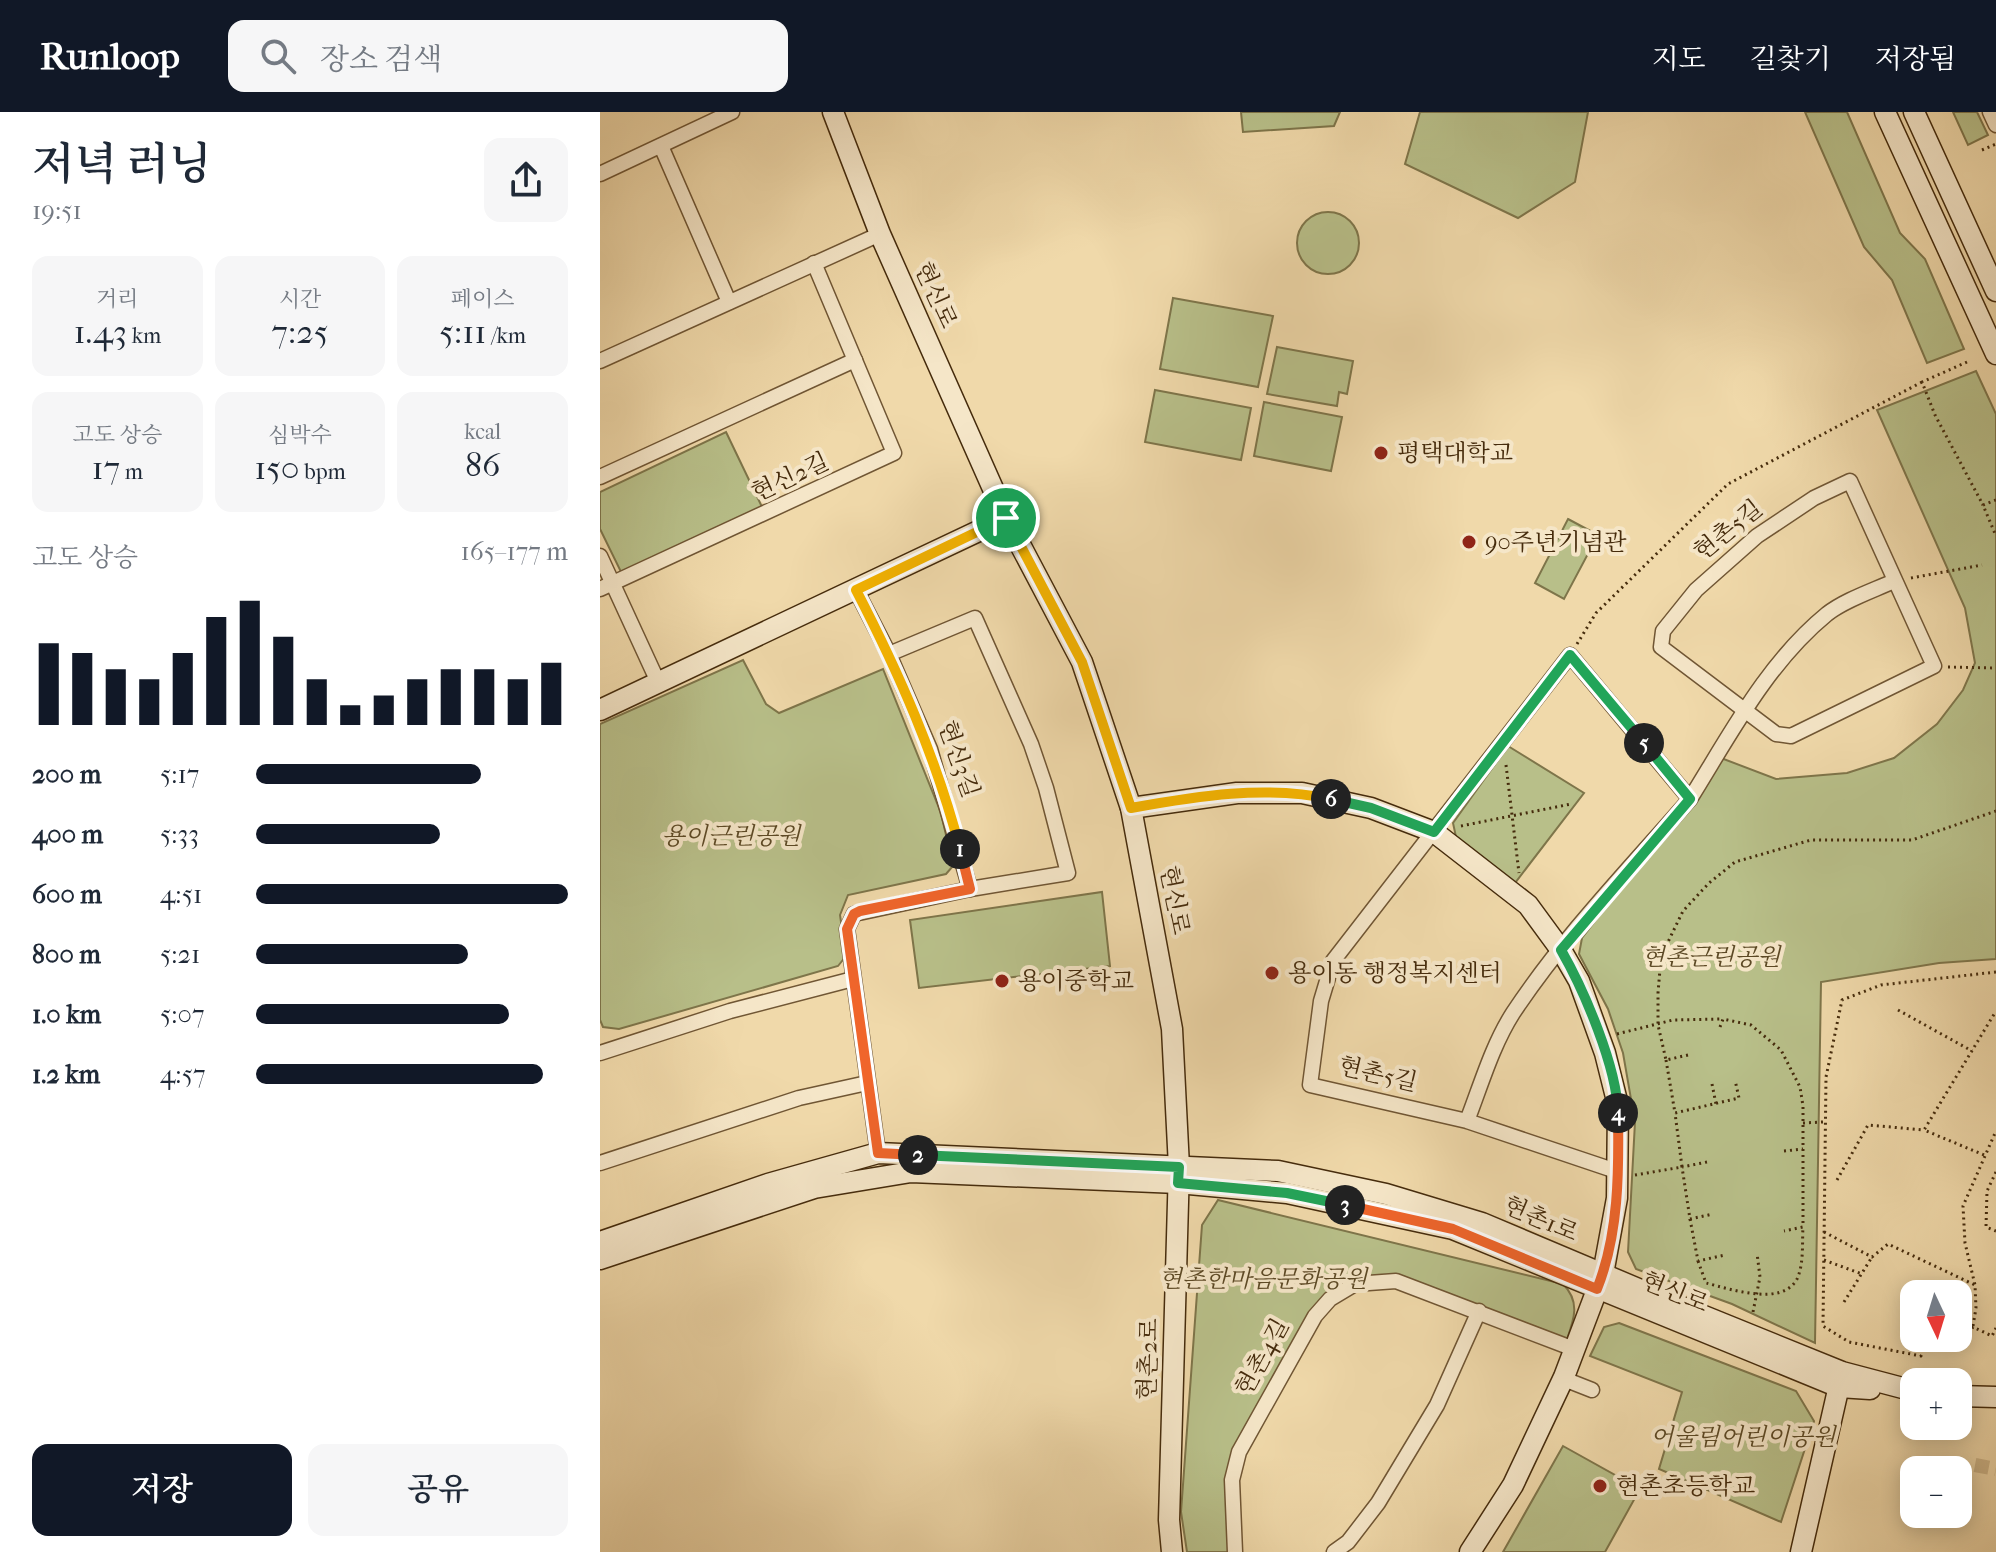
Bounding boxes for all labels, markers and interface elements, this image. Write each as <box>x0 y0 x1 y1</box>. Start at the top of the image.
search box <box>228 20 788 92</box>
text: Runloop <box>40 34 180 79</box>
icon: search <box>256 34 300 78</box>
text: 장소 검색 <box>320 42 442 77</box>
text: 지도 <box>1652 42 1706 75</box>
text: 길찾기 <box>1750 42 1831 75</box>
text: 저장됨 <box>1875 42 1956 75</box>
button: share <box>484 138 568 222</box>
text: 저녁 러닝 <box>32 139 211 190</box>
text: 19:51 <box>32 195 82 226</box>
street label: 현신로 <box>909 258 963 332</box>
text: 거리 <box>96 286 139 312</box>
text: 시간 <box>279 286 321 312</box>
text: 페이스 <box>451 286 515 312</box>
text: 1.43 <box>73 312 127 352</box>
text: 7:25 <box>272 312 328 352</box>
text: 5:11 <box>439 312 486 352</box>
text: km <box>127 323 161 349</box>
text: /km <box>486 323 526 349</box>
text: kcal <box>464 419 501 445</box>
text: 고도 상승 <box>72 422 162 448</box>
text: 심박수 <box>268 422 332 448</box>
place label: 평택대학교 <box>1397 439 1513 467</box>
marker: 평택대학교 <box>1372 444 1390 462</box>
text: 86 <box>465 445 500 485</box>
street label: 현신2길 <box>747 447 833 507</box>
text: 17 <box>92 448 120 488</box>
text: 150 <box>254 448 299 488</box>
text: m <box>120 459 143 485</box>
text: bpm <box>299 459 346 485</box>
pin <box>972 484 1040 552</box>
street label: 현촌5길 <box>1688 494 1768 566</box>
icon: arrive <box>984 496 1028 540</box>
place label: 90주년기념관 <box>1485 528 1627 556</box>
marker: 90주년기념관 <box>1460 533 1478 551</box>
text: 165–177 m <box>461 536 568 567</box>
text: 고도 상승 <box>32 542 138 573</box>
street label: 현신3길 <box>933 717 985 801</box>
pin: 5 <box>1624 723 1664 763</box>
text: 5 <box>1639 730 1649 756</box>
text: 200 m <box>32 759 101 790</box>
text: 5:17 <box>160 759 199 790</box>
pin: 6 <box>1311 779 1351 819</box>
text: 6 <box>1325 786 1337 812</box>
text: 400 m <box>32 819 103 850</box>
text: 5:33 <box>160 819 199 850</box>
park label: 용이근린공원 <box>661 822 802 850</box>
pin: 1 <box>940 829 980 869</box>
text: 1 <box>956 836 964 862</box>
street label: 현신로 <box>1155 863 1195 937</box>
text: 600 m <box>32 879 102 910</box>
text: 4:51 <box>160 879 202 910</box>
text: 800 m <box>32 939 101 970</box>
text: 5:21 <box>160 939 200 970</box>
park label: 현촌근린공원 <box>1641 943 1782 971</box>
place label: 용이동 행정복지센터 <box>1288 959 1502 987</box>
marker: 용이동 행정복지센터 <box>1263 964 1281 982</box>
place label: 용이중학교 <box>1018 967 1134 995</box>
marker: 용이중학교 <box>993 972 1011 990</box>
text: 1.0 km <box>32 999 101 1030</box>
text: 5:07 <box>160 999 204 1030</box>
street label: 현촌5길 <box>1336 1051 1420 1097</box>
text: 1.2 km <box>32 1059 100 1090</box>
text: 4:57 <box>160 1059 205 1090</box>
pin: 4 <box>1598 1093 1638 1133</box>
text: 4 <box>1612 1100 1625 1126</box>
pin: 2 <box>898 1135 938 1175</box>
text: 2 <box>912 1142 924 1168</box>
pin: 3 <box>1325 1185 1365 1225</box>
street label: 현촌1로 <box>1500 1191 1582 1247</box>
text: 3 <box>1340 1192 1350 1218</box>
park label: 현촌한마음문화공원 <box>1159 1265 1369 1293</box>
street label: 현신로 <box>1638 1266 1712 1318</box>
north arrow <box>1900 1280 1972 1352</box>
map controls <box>1900 1280 1972 1528</box>
street label: 현촌4길 <box>1229 1314 1295 1400</box>
street label: 현촌2로 <box>1133 1318 1163 1400</box>
button: + <box>1900 1368 1972 1440</box>
park label: 어울림어린이공원 <box>1650 1423 1838 1451</box>
button: 저장 <box>32 1444 292 1536</box>
button: 공유 <box>308 1444 568 1536</box>
button: − <box>1900 1456 1972 1528</box>
place label: 현촌초등학교 <box>1616 1472 1755 1500</box>
marker: 현촌초등학교 <box>1591 1477 1609 1495</box>

